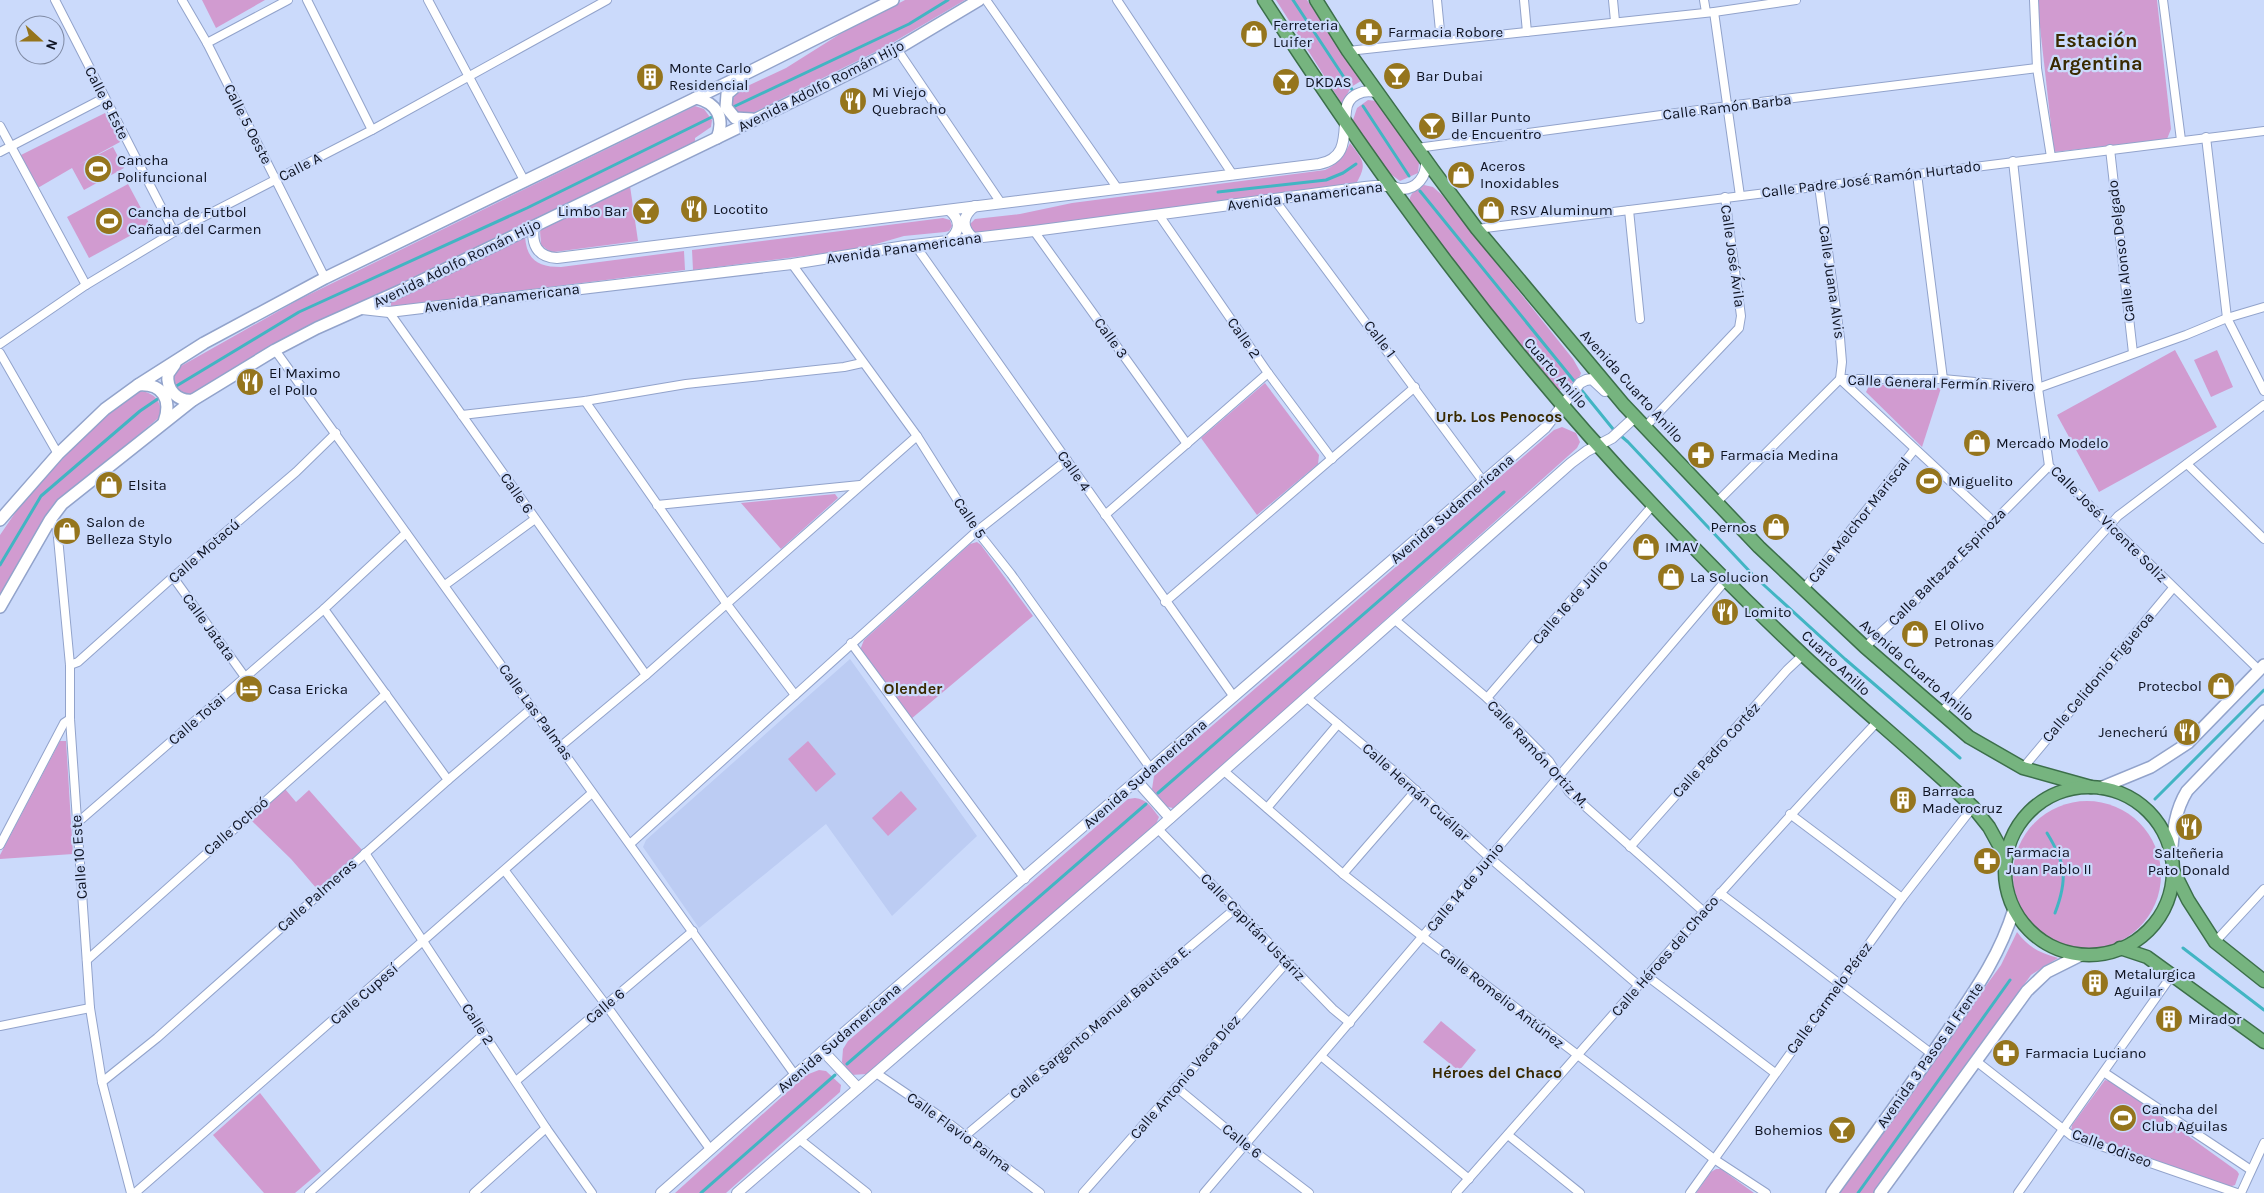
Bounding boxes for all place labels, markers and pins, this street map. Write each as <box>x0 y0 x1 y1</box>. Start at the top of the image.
place label: Ferreteria Luifer <box>1273 16 1338 51</box>
pharmacy icon: Farmacia Robore <box>1354 17 1384 47</box>
shop icon: Ferreteria Luifer <box>1239 19 1269 49</box>
place label: Farmacia Robore <box>1388 23 1503 41</box>
place label: Monte Carlo Residencial <box>669 59 751 94</box>
bar icon: Bar Dubai <box>1382 61 1412 91</box>
building icon: Monte Carlo Residencial <box>635 62 665 92</box>
bar icon: DKDAS <box>1271 67 1301 97</box>
place label: Bar Dubai <box>1416 67 1483 85</box>
place label: DKDAS <box>1305 73 1352 91</box>
place label: Mi Viejo Quebracho <box>872 83 946 118</box>
restaurant icon: Mi Viejo Quebracho <box>838 86 868 116</box>
place label: Billar Punto de Encuentro <box>1451 108 1541 143</box>
bar icon: Billar Punto de Encuentro <box>1417 111 1447 141</box>
place label: Cancha Polifuncional <box>117 151 207 186</box>
sports icon: Cancha Polifuncional <box>83 154 113 184</box>
place label: Aceros Inoxidables <box>1480 157 1559 192</box>
shop icon: Aceros Inoxidables <box>1446 160 1476 190</box>
restaurant icon: Locotito <box>679 194 709 224</box>
shop icon: RSV Aluminum <box>1476 195 1506 225</box>
bar icon: Limbo Bar <box>631 196 661 226</box>
place label: Locotito <box>713 200 768 218</box>
place label: RSV Aluminum <box>1510 201 1613 219</box>
place label: Limbo Bar <box>558 202 628 220</box>
place label: Cancha de Futbol Cañada del Carmen <box>128 203 261 238</box>
sports icon: Cancha de Futbol Cañada del Carmen <box>94 206 124 236</box>
place label: El Maximo el Pollo <box>269 364 341 399</box>
restaurant icon: El Maximo el Pollo <box>235 367 265 397</box>
shop icon: Mercado Modelo <box>1962 428 1992 458</box>
place label: Mercado Modelo <box>1996 434 2108 452</box>
pharmacy icon: Farmacia Medina <box>1686 440 1716 470</box>
place label: Farmacia Medina <box>1720 446 1839 464</box>
sports icon: Miguelito <box>1914 466 1944 496</box>
shop icon: Elsita <box>94 470 124 500</box>
place label: Miguelito <box>1948 472 2013 490</box>
place label: Elsita <box>128 476 167 494</box>
shop icon: Pernos <box>1761 512 1791 542</box>
place label: Salon de Belleza Stylo <box>86 513 172 548</box>
shop icon: Salon de Belleza Stylo <box>52 516 82 546</box>
place label: Pernos <box>1710 518 1757 536</box>
shop icon: IMAV <box>1631 532 1661 562</box>
place label: IMAV <box>1665 538 1699 556</box>
shop icon: La Solucion <box>1656 562 1686 592</box>
place label: La Solucion <box>1690 568 1769 586</box>
restaurant icon: Lomito <box>1710 597 1740 627</box>
place label: Lomito <box>1744 603 1792 621</box>
place label: El Olivo Petronas <box>1934 616 1994 651</box>
shop icon: El Olivo Petronas <box>1900 619 1930 649</box>
shop icon: Protecbol <box>2206 671 2236 701</box>
hotel icon: Casa Ericka <box>234 674 264 704</box>
place label: Protecbol <box>2138 677 2202 695</box>
place label: Casa Ericka <box>268 680 348 698</box>
restaurant icon: Jenecherú <box>2172 717 2202 747</box>
place label: Jenecherú <box>2098 723 2168 741</box>
place label: Barraca Maderocruz <box>1922 782 2003 817</box>
building icon: Barraca Maderocruz <box>1888 785 1918 815</box>
restaurant icon: Salteñeria Pato Donald <box>2174 812 2204 842</box>
place label: Farmacia Juan Pablo II <box>2006 843 2092 878</box>
place label: Salteñeria Pato Donald <box>2148 844 2230 879</box>
pharmacy icon: Farmacia Juan Pablo II <box>1972 846 2002 876</box>
place label: Metalurgica Aguilar <box>2114 965 2196 1000</box>
building icon: Metalurgica Aguilar <box>2080 968 2110 998</box>
building icon: Mirador <box>2154 1004 2184 1034</box>
place label: Mirador <box>2188 1010 2242 1028</box>
pharmacy icon: Farmacia Luciano <box>1991 1038 2021 1068</box>
place label: Farmacia Luciano <box>2025 1044 2146 1062</box>
place label: Cancha del Club Aguilas <box>2142 1100 2228 1135</box>
sports icon: Cancha del Club Aguilas <box>2108 1103 2138 1133</box>
bar icon: Bohemios <box>1827 1115 1857 1145</box>
place label: Bohemios <box>1754 1121 1823 1139</box>

